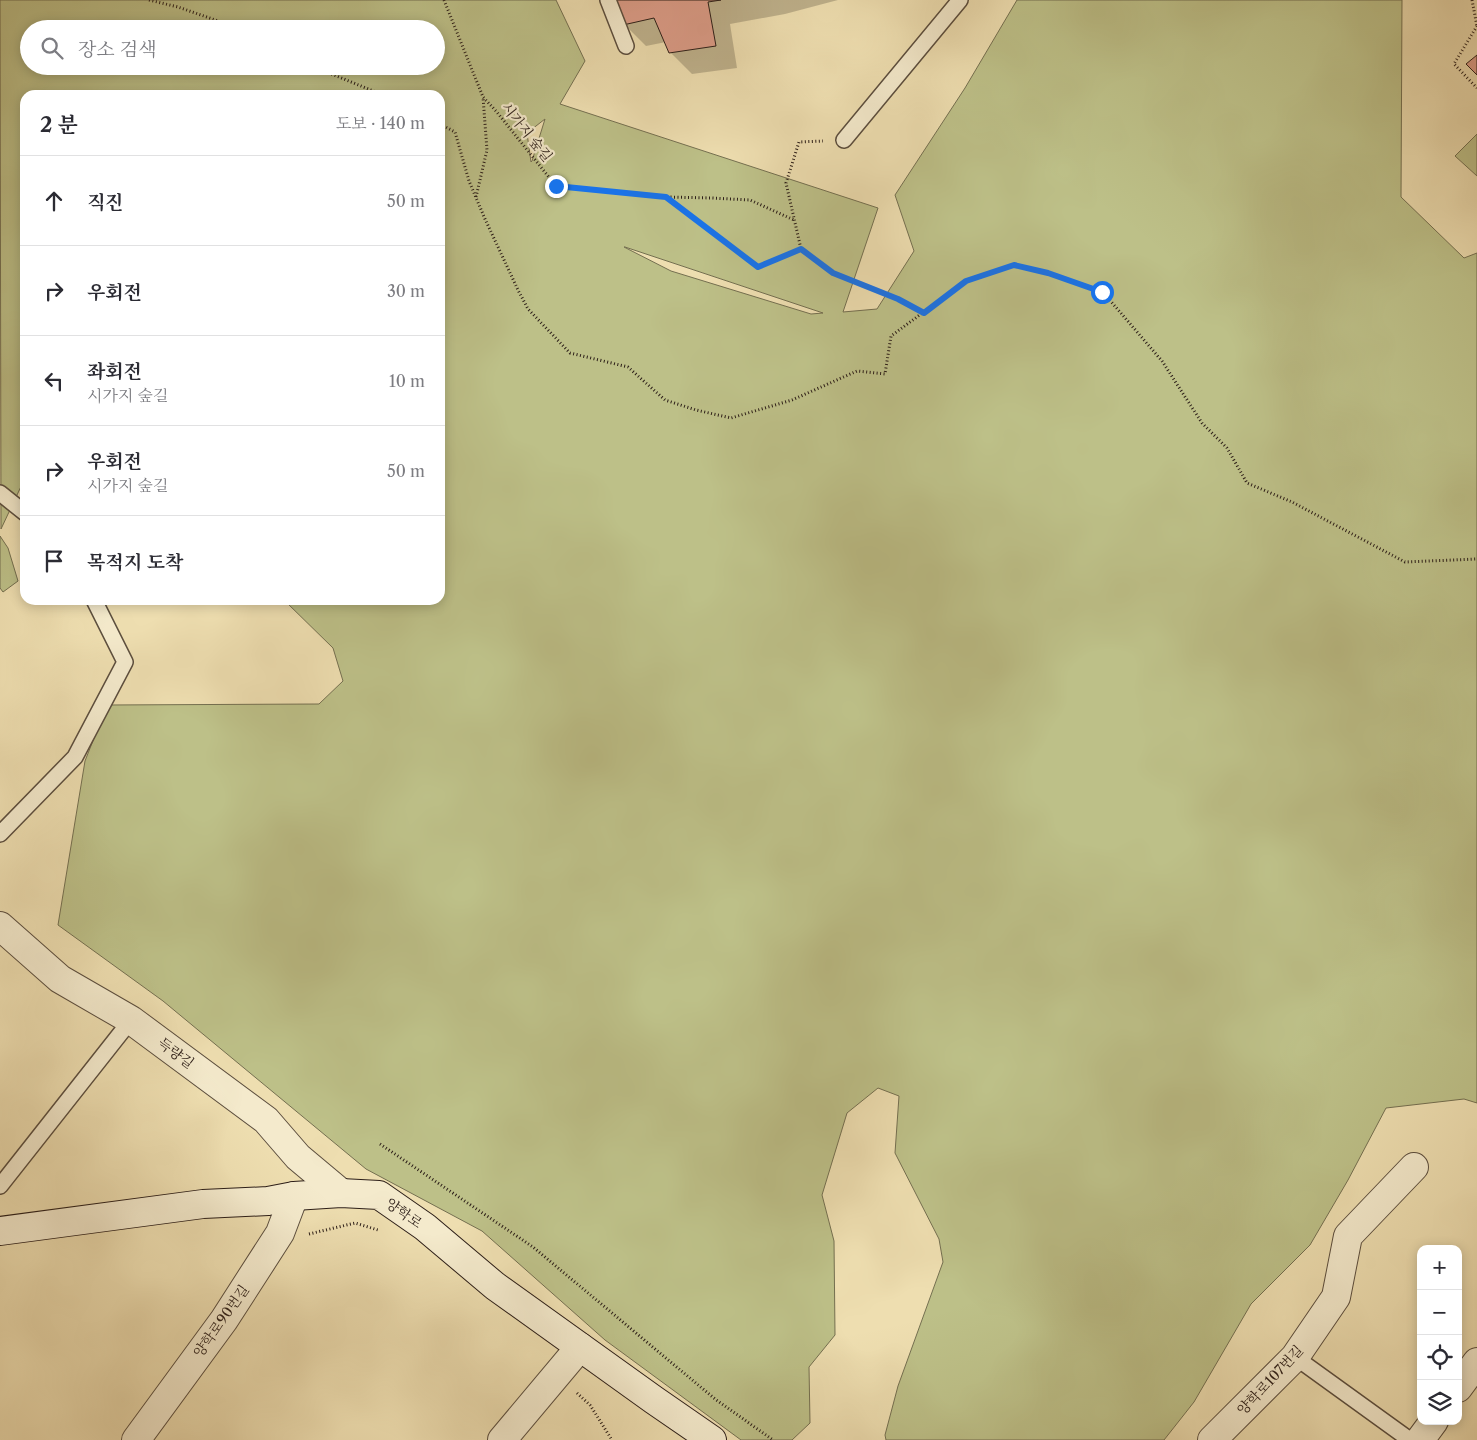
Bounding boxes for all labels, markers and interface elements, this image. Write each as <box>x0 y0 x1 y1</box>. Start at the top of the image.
search box <box>20 20 445 75</box>
icon: search <box>38 34 66 62</box>
text: 장소 검색 <box>78 38 156 61</box>
street label: 시가지 숲길 <box>498 99 556 165</box>
text: 2 분 <box>40 112 78 137</box>
text: 도보 · 140 m <box>336 113 425 133</box>
route end <box>545 175 568 198</box>
icon: ahead <box>40 187 68 215</box>
text: 직진 <box>87 191 124 214</box>
text: 50 m <box>387 191 425 211</box>
icon: right <box>40 277 68 305</box>
text: 우회전 <box>87 281 142 304</box>
text: 30 m <box>387 281 425 301</box>
route start <box>1091 281 1114 304</box>
text: 좌회전 <box>87 360 142 383</box>
icon: left <box>40 367 68 395</box>
text: 10 m <box>389 371 425 391</box>
text: 시가지 숲길 <box>87 385 169 405</box>
text: 우회전 <box>87 450 142 473</box>
icon: right <box>40 457 68 485</box>
text: 50 m <box>387 461 425 481</box>
text: 시가지 숲길 <box>87 475 169 495</box>
icon: arrive <box>40 547 68 575</box>
text: 목적지 도착 <box>87 551 184 574</box>
street label: 득량길 <box>154 1034 198 1072</box>
street label: 양학로 <box>382 1194 426 1232</box>
map controls <box>1417 1245 1462 1425</box>
button: + <box>1417 1245 1462 1290</box>
street label: 양학로90번길 <box>189 1281 253 1361</box>
button: − <box>1417 1290 1462 1335</box>
button: locate <box>1417 1335 1462 1380</box>
street label: 양학로107번길 <box>1233 1341 1307 1419</box>
button: layers <box>1417 1380 1462 1425</box>

